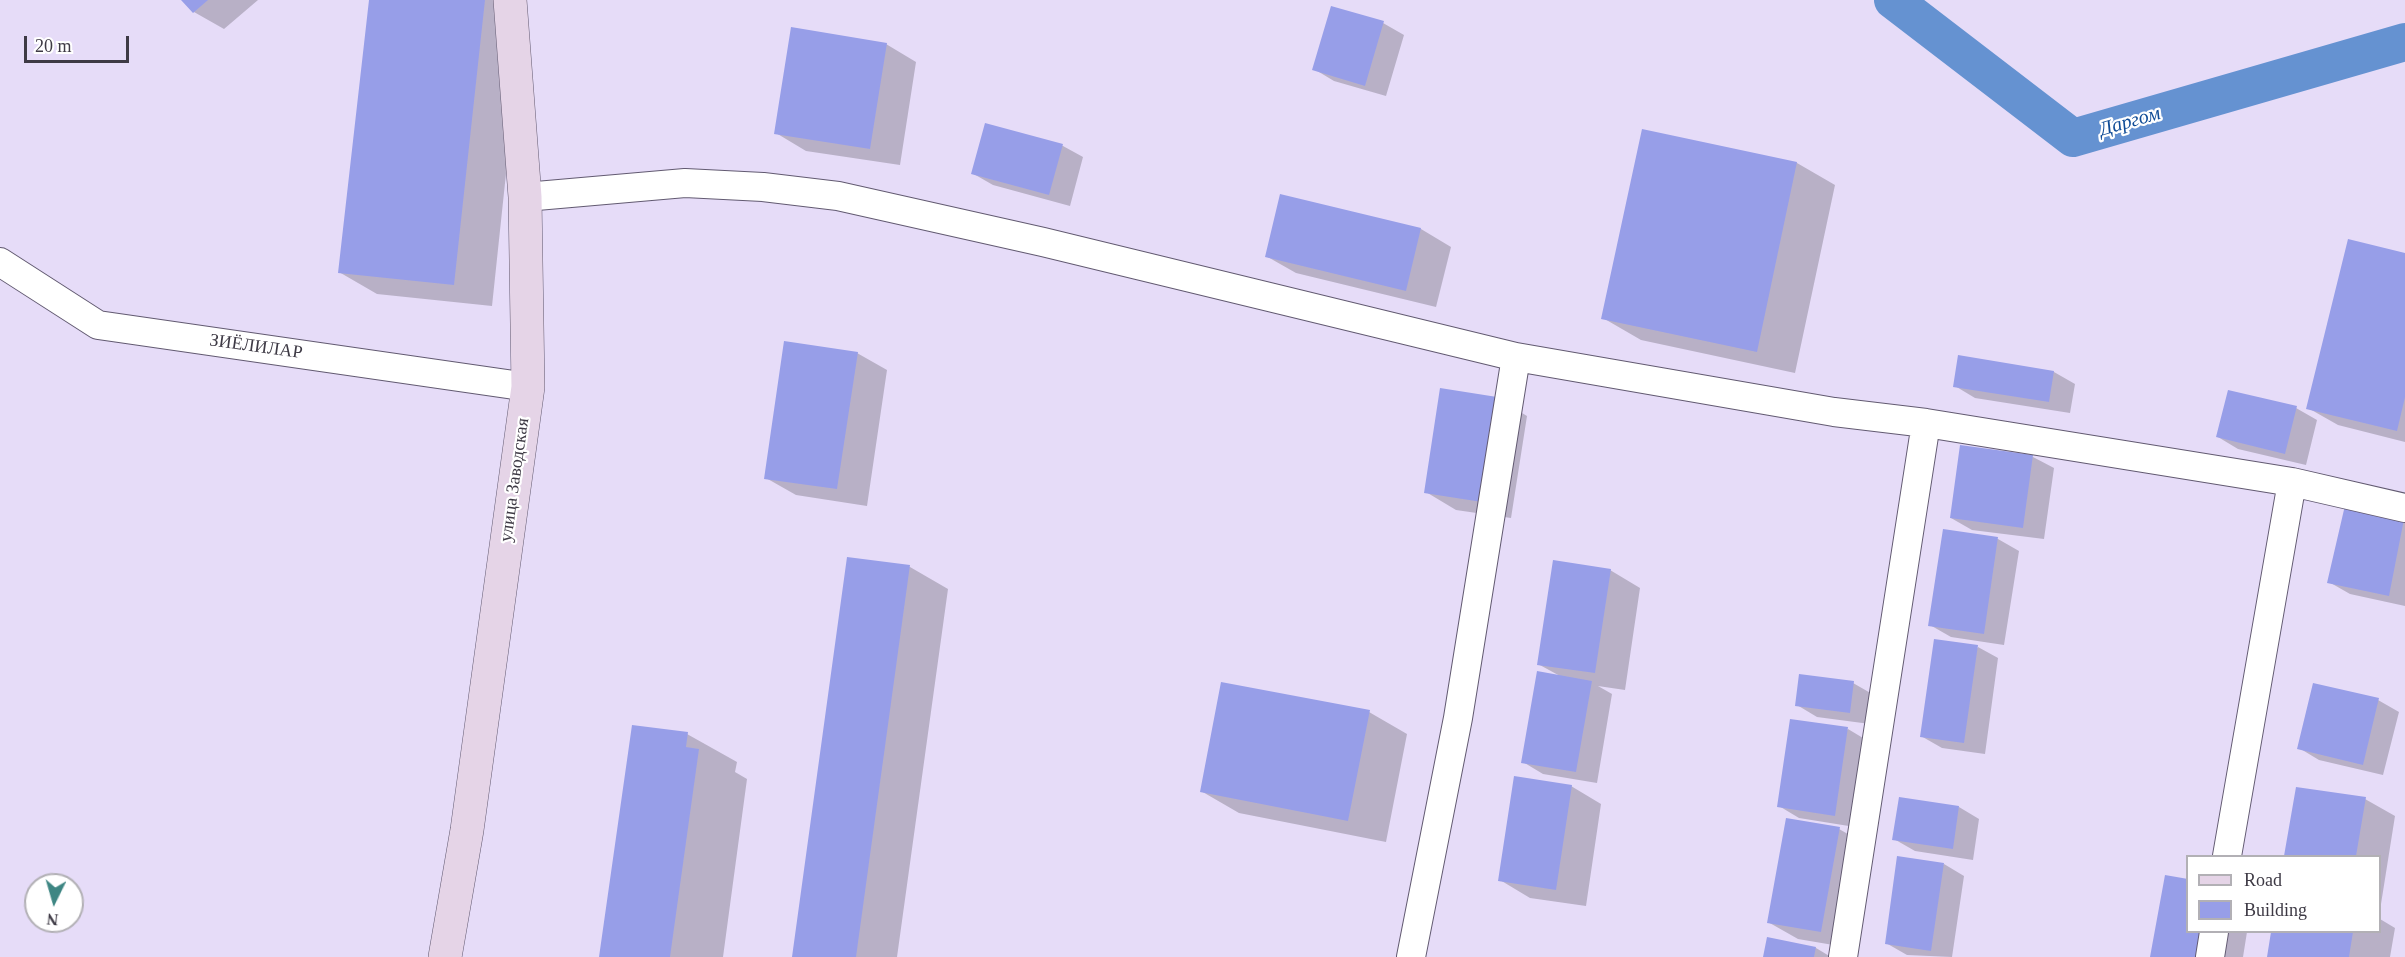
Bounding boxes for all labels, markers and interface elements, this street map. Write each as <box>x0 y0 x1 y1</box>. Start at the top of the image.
scale bar <box>27 24 132 62</box>
text: 20 m <box>35 36 72 56</box>
water label: Даргом <box>2097 102 2163 142</box>
street label: ЗИЁЛИЛАР <box>208 330 304 364</box>
street label: улица Заводская <box>496 417 534 543</box>
legend <box>2186 855 2381 933</box>
text: Road <box>2244 870 2282 890</box>
north arrow <box>24 873 84 933</box>
text: Building <box>2244 900 2307 920</box>
text: N <box>46 910 59 928</box>

